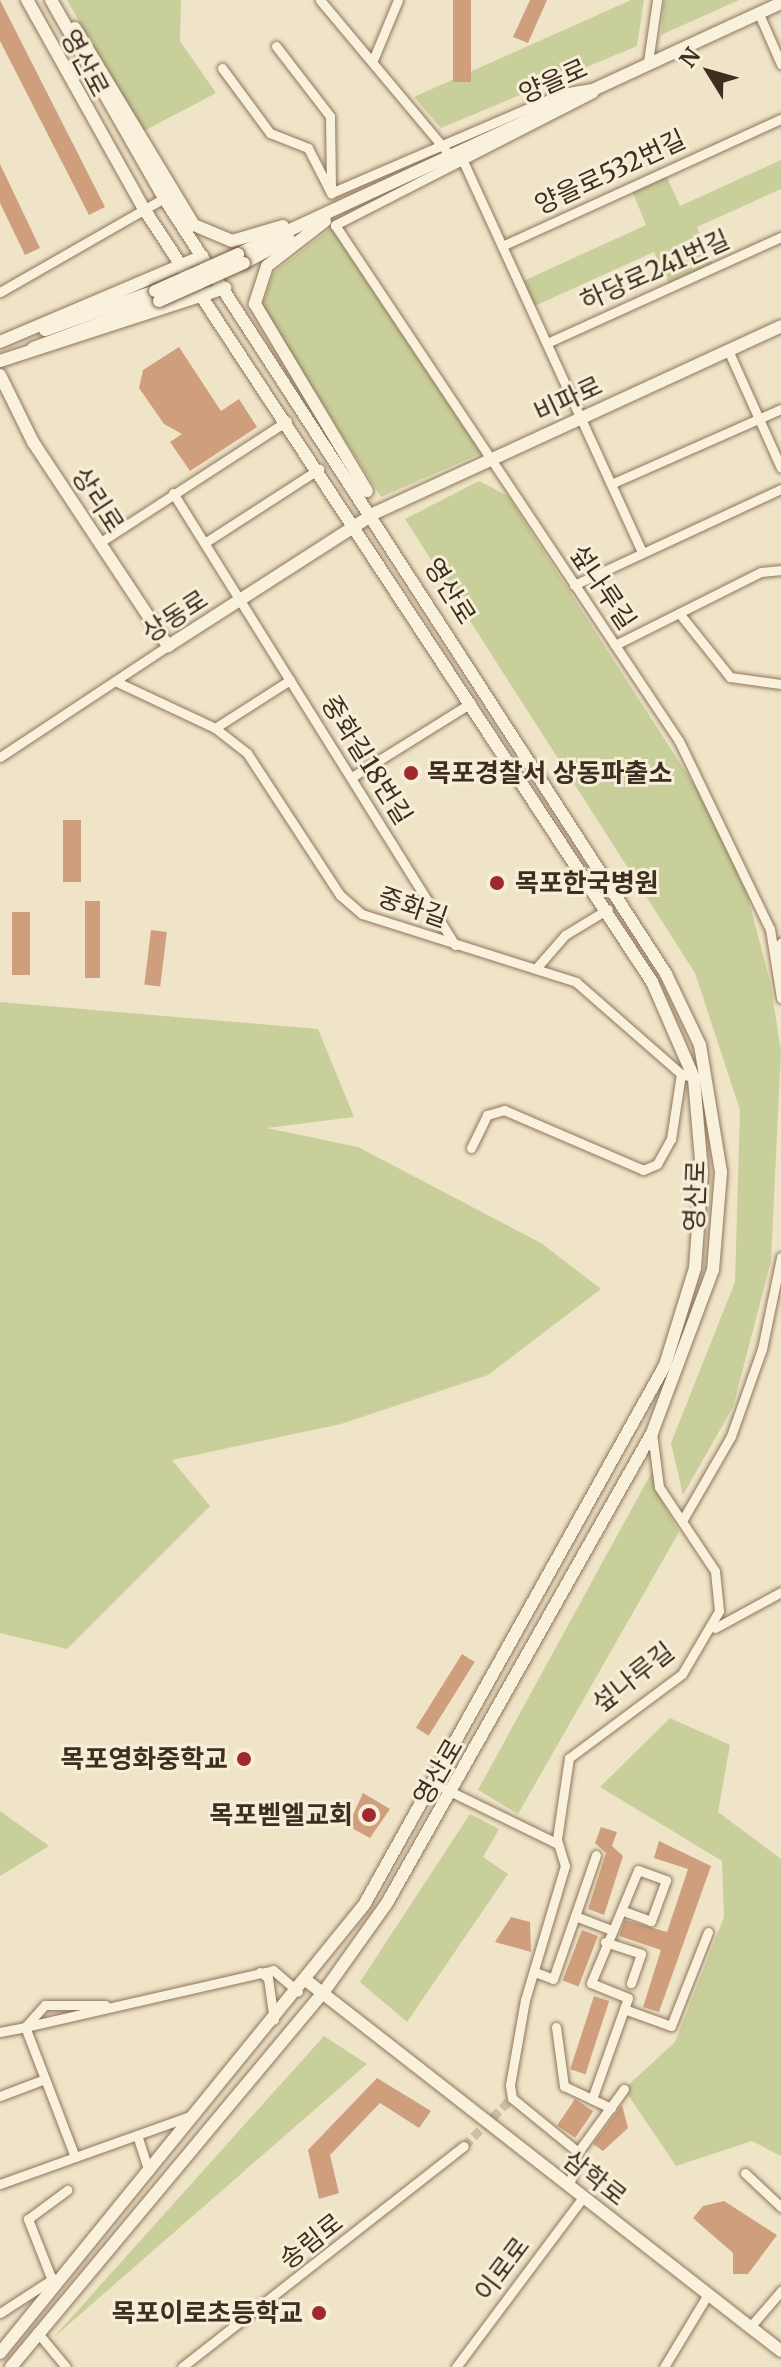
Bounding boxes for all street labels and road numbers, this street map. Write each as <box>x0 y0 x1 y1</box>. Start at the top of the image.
street label: 영산로 <box>54 24 116 102</box>
street label: 양을로 <box>514 52 592 110</box>
street label: 양을로532번길 <box>529 123 691 221</box>
street label: 하당로241번길 <box>575 223 735 317</box>
street label: 비파로 <box>529 370 607 428</box>
street label: 상리로 <box>65 461 131 539</box>
street label: 섶나루길 <box>563 539 643 635</box>
street label: 영산로 <box>418 552 482 630</box>
street label: 상동로 <box>136 583 214 649</box>
street label: 중화길18번길 <box>315 690 419 830</box>
street label: 중화길 <box>374 881 452 933</box>
street label: 영산로 <box>678 1160 712 1232</box>
street label: 섶나루길 <box>586 1635 680 1719</box>
street label: 영산로 <box>407 1733 469 1811</box>
street label: 삼학로 <box>557 2144 633 2212</box>
street label: 송림로 <box>273 2207 349 2275</box>
street label: 이로로 <box>468 2231 536 2307</box>

